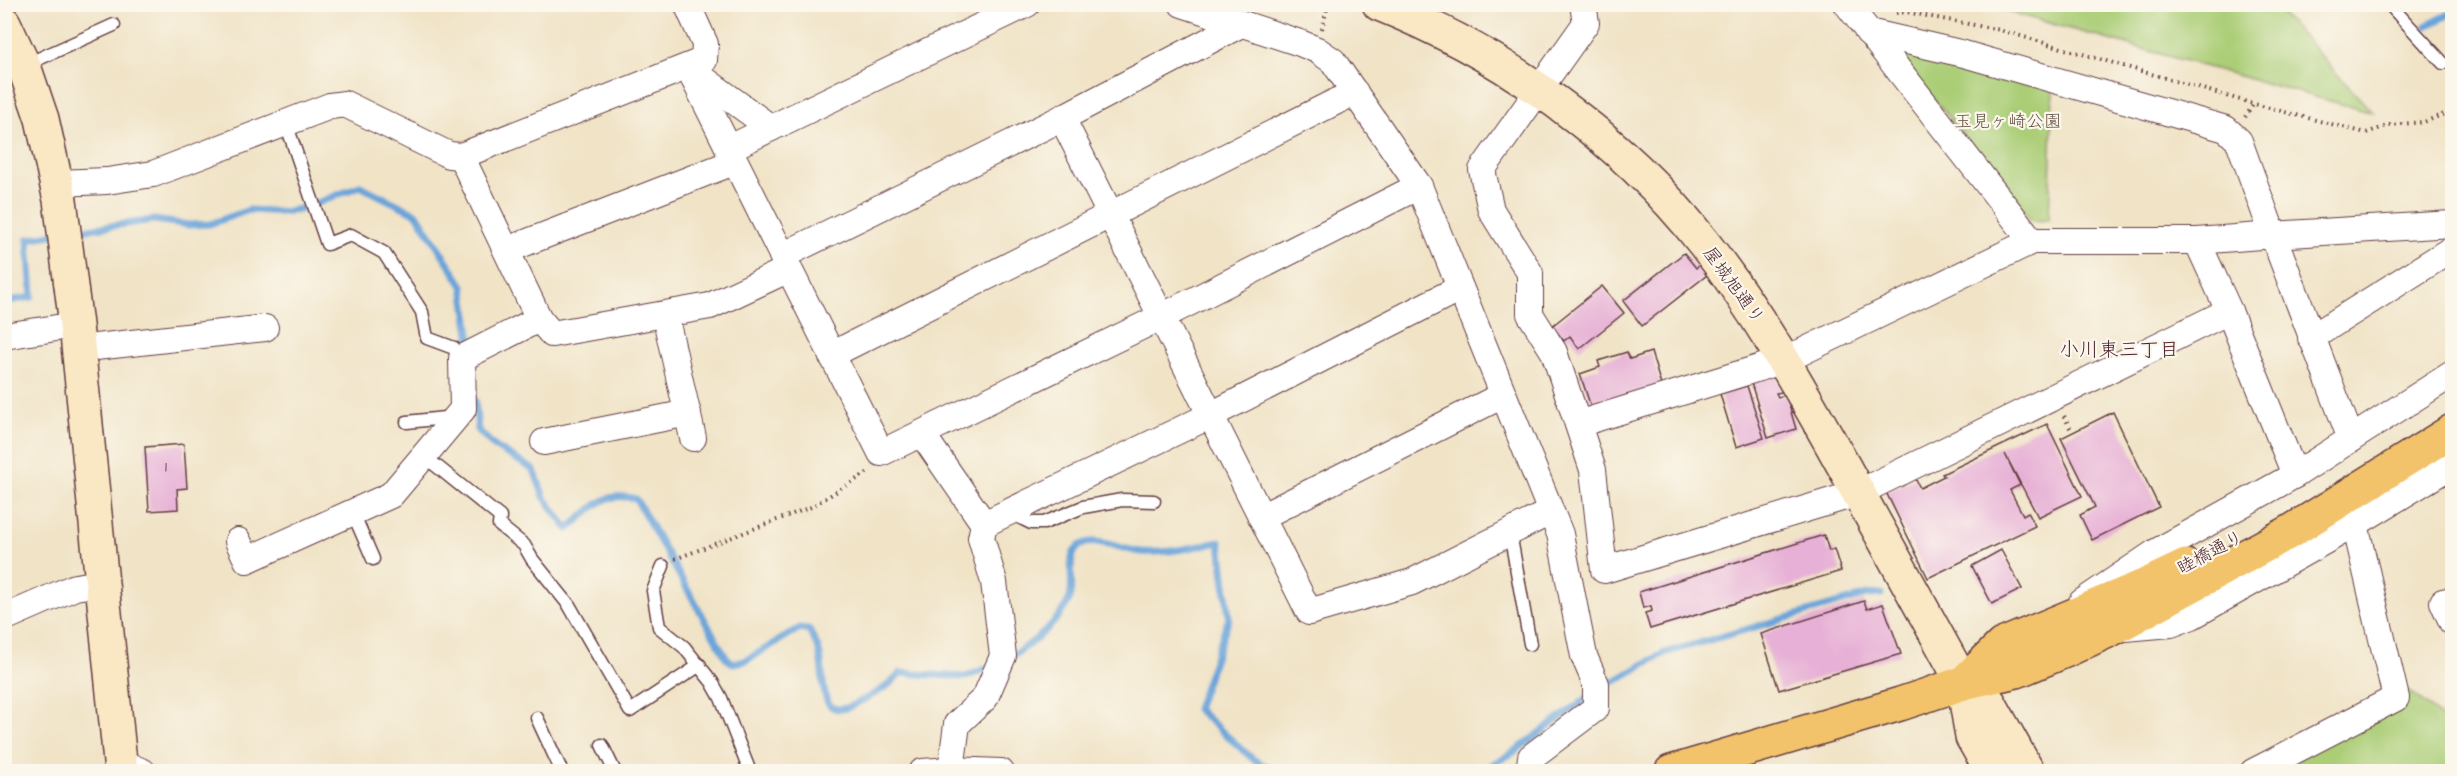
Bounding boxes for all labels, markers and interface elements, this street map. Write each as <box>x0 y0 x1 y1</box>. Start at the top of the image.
park label: 玉見ヶ崎公園 <box>1954 109 2062 134</box>
street label: 屋城旭通り <box>1697 242 1770 329</box>
district label: 小川東三丁目 <box>2059 336 2179 364</box>
house number: 1 <box>165 457 167 478</box>
street label: 睦橋通り <box>2173 525 2248 580</box>

